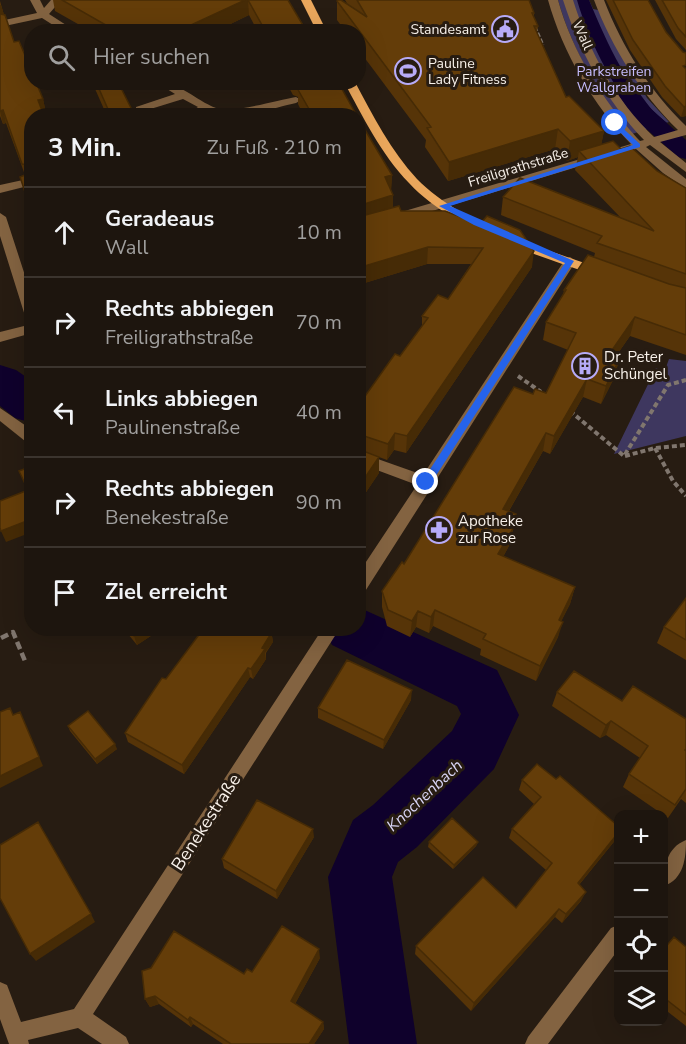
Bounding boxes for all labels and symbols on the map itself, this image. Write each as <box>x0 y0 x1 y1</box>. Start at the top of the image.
public building icon: Standesamt <box>490 14 520 44</box>
street label: Wall <box>568 17 598 54</box>
place label: Standesamt <box>410 20 486 39</box>
place label: Pauline Lady Fitness <box>428 54 507 89</box>
sports icon: Pauline Lady Fitness <box>393 56 423 86</box>
park label: Parkstreifen Wallgraben <box>577 62 651 97</box>
route start <box>601 109 627 135</box>
street label: Freiligrathstraße <box>466 143 571 192</box>
place label: Dr. Peter Schüngel <box>604 347 667 384</box>
building icon: Dr. Peter Schüngel <box>570 351 600 381</box>
route end <box>412 468 438 494</box>
place label: Apotheke zur Rose <box>458 511 523 548</box>
pharmacy icon: Apotheke zur Rose <box>424 515 454 545</box>
water label: Knochenbach <box>382 755 467 837</box>
street label: Benekestraße <box>166 769 246 875</box>

